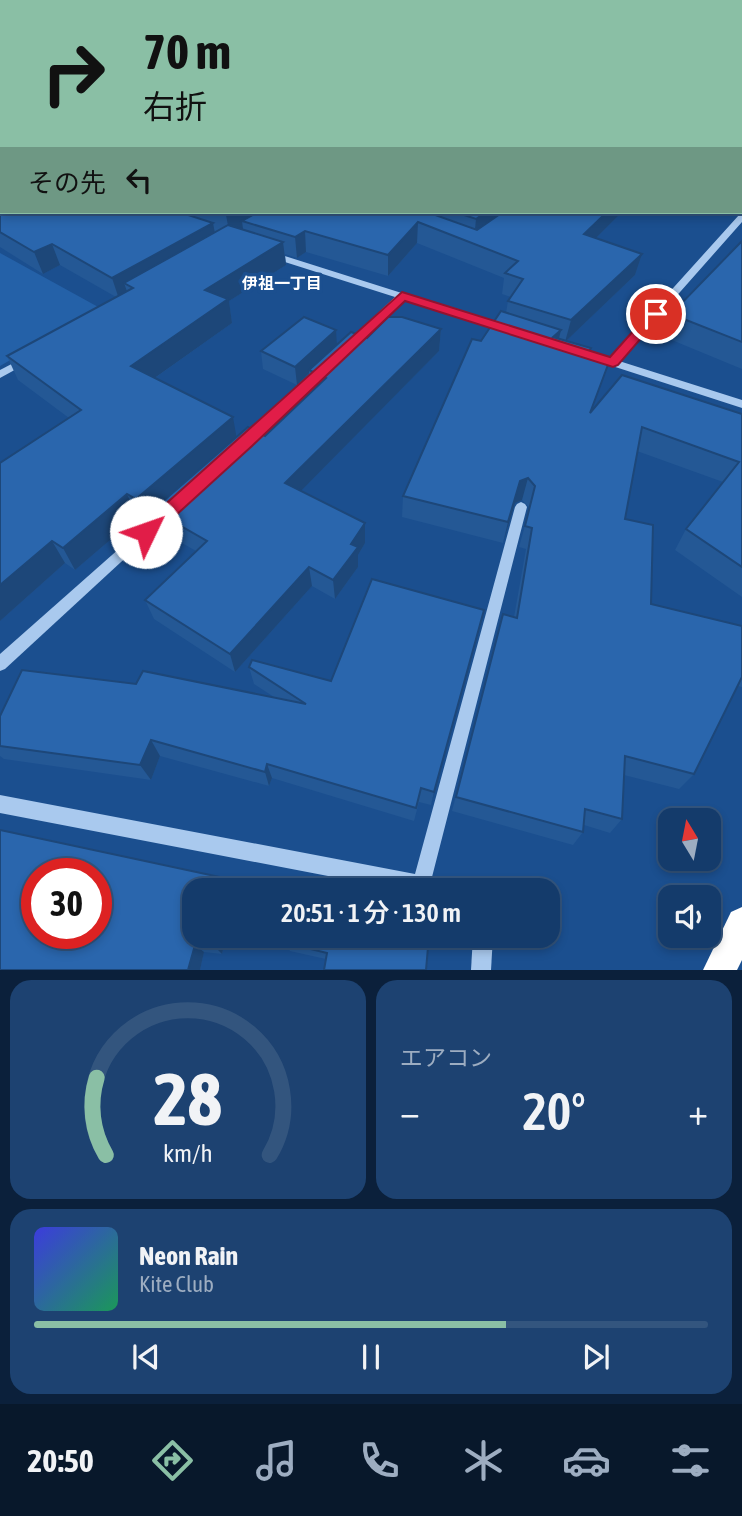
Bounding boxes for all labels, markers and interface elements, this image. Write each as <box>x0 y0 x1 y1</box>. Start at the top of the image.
text: 70 m <box>143 23 231 79</box>
icon: right <box>28 28 119 119</box>
text: 右折 <box>143 88 207 125</box>
icon: left <box>120 161 158 199</box>
text: その先 <box>28 168 106 198</box>
district label: 伊祖一丁目 <box>241 274 322 292</box>
pin <box>626 284 686 344</box>
icon: arrive <box>637 295 675 333</box>
position arrow <box>109 495 183 569</box>
north arrow <box>658 808 721 872</box>
map controls <box>658 808 721 948</box>
speed limit sign: 30 <box>21 858 112 949</box>
button: sound <box>658 885 721 948</box>
text: 20:51 · 1 分 · 130 m <box>281 898 461 928</box>
text: エアコン <box>400 1045 492 1071</box>
text: 28 <box>154 1058 222 1141</box>
text: 20° <box>522 1081 586 1141</box>
text: − <box>400 1090 420 1133</box>
text: + <box>688 1090 708 1133</box>
text: km/h <box>163 1139 213 1167</box>
text: Neon Rain <box>139 1241 238 1271</box>
text: Kite Club <box>139 1271 214 1297</box>
icon: previous <box>127 1338 165 1376</box>
icon: pause <box>352 1338 390 1376</box>
icon: next <box>577 1338 615 1376</box>
icon: directions <box>148 1436 197 1485</box>
icon: music <box>252 1436 301 1485</box>
icon: phone <box>355 1436 404 1485</box>
icon: climate <box>459 1436 508 1485</box>
icon: car <box>562 1436 611 1485</box>
icon: filters <box>666 1436 715 1485</box>
text: 20:50 <box>27 1442 94 1479</box>

